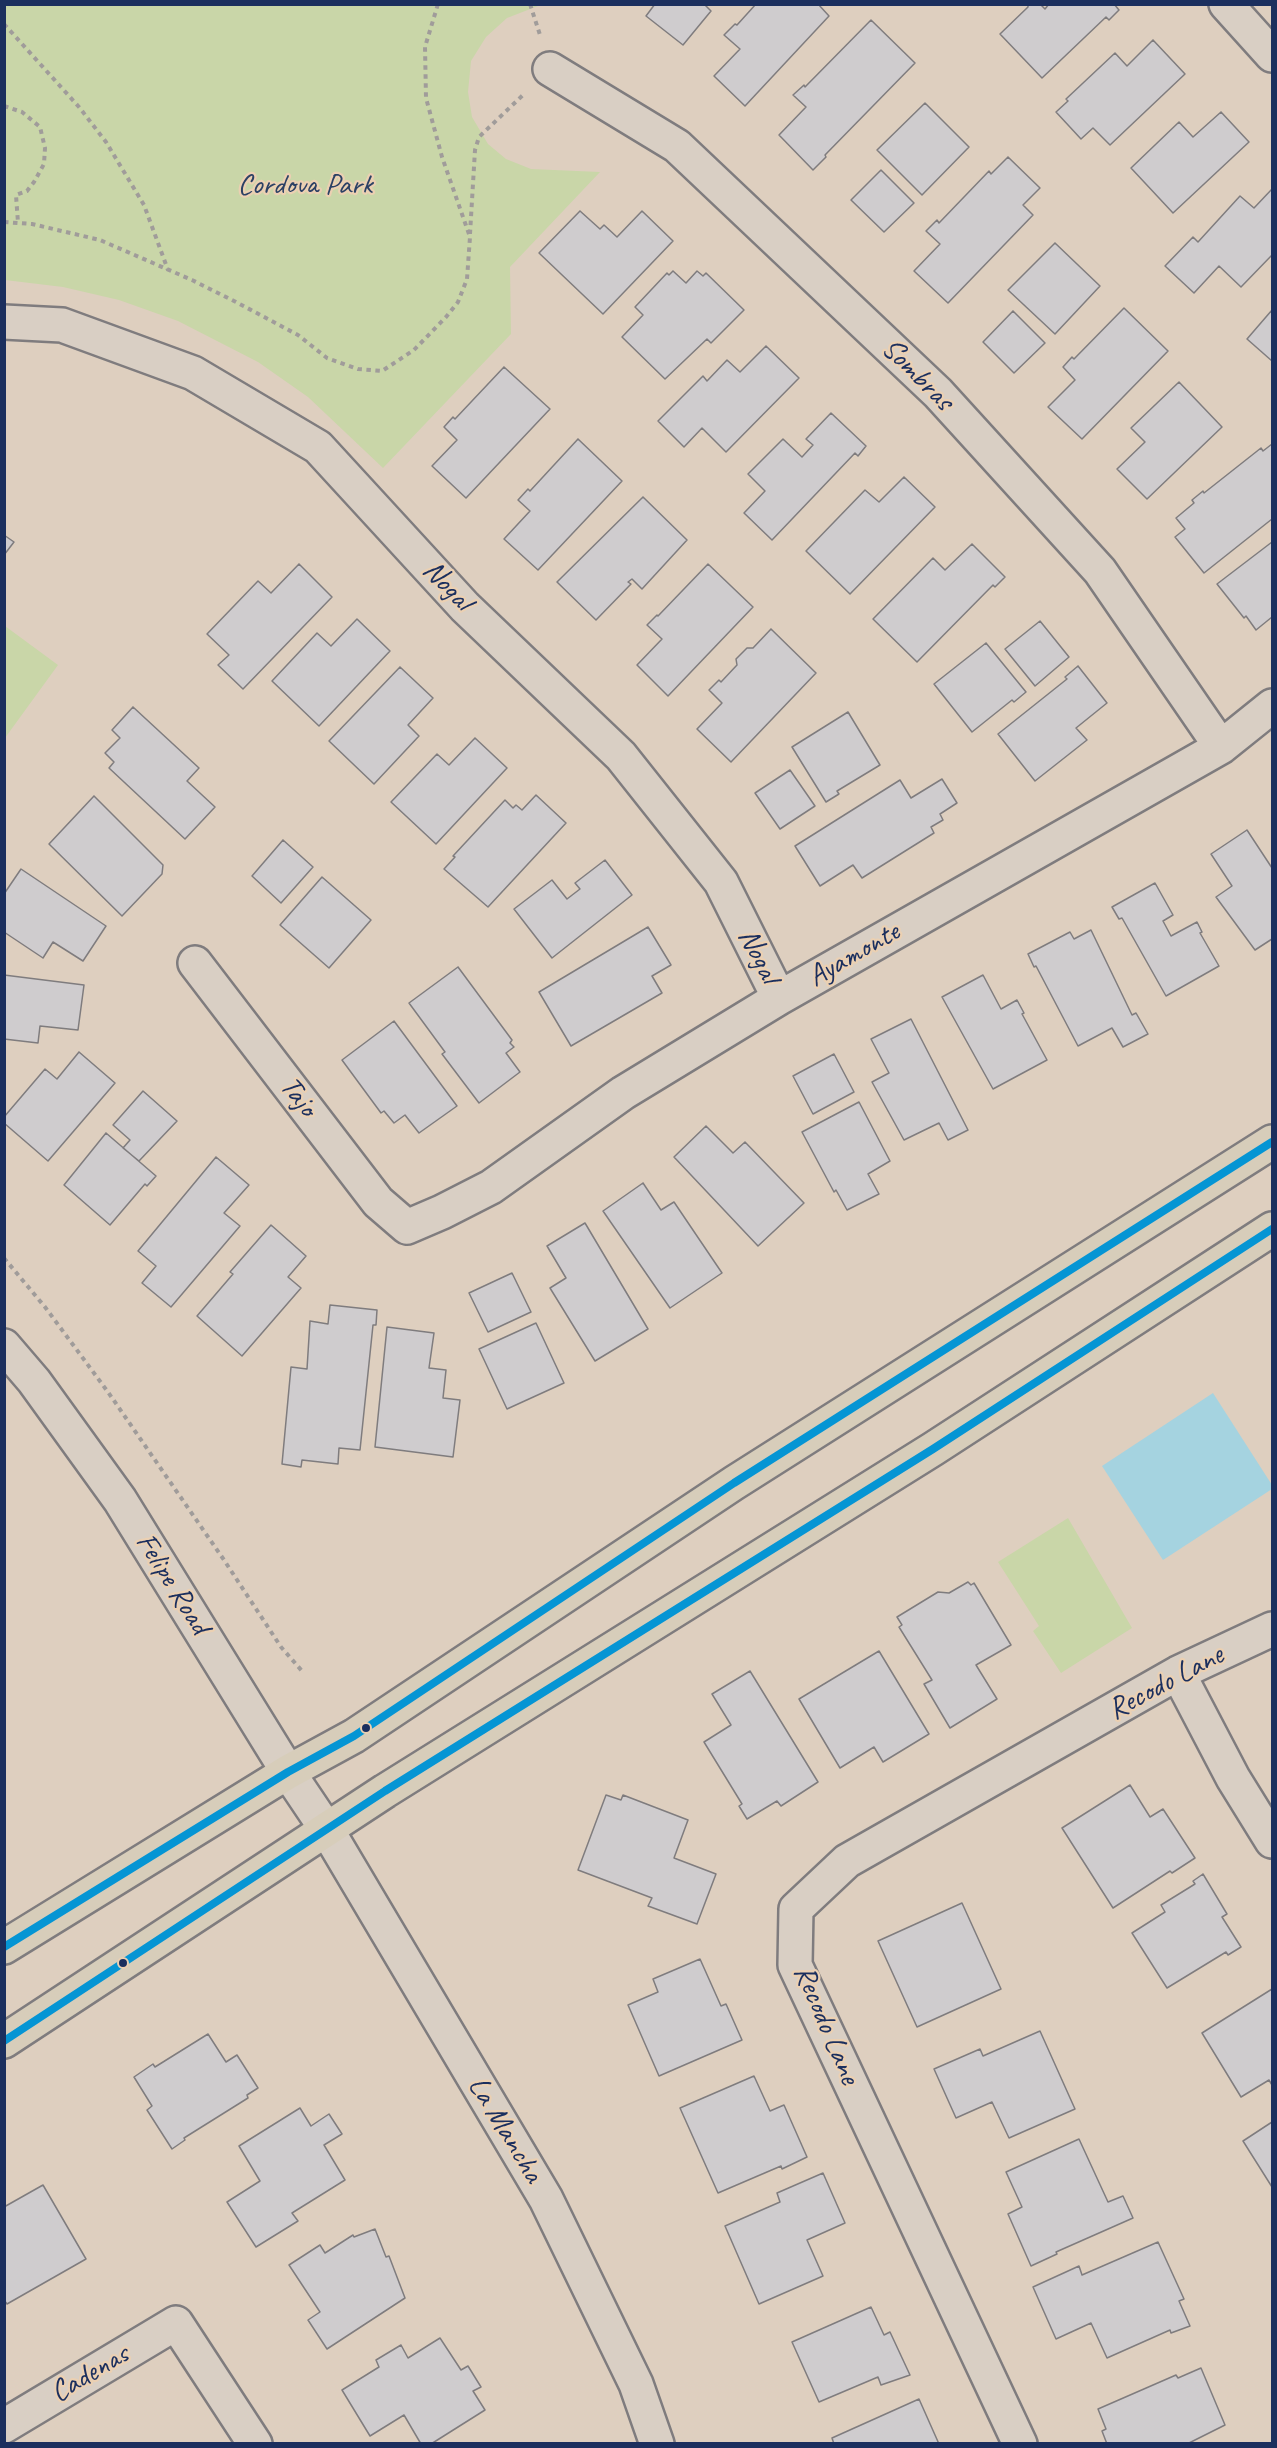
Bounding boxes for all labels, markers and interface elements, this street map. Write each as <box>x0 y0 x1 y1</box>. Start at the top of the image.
park label: Cordova Park <box>238 167 372 203</box>
street label: Sombras <box>873 331 961 419</box>
street label: Nogal <box>415 553 479 619</box>
street label: Ayamonte <box>802 914 906 996</box>
street label: Nogal <box>729 923 787 989</box>
street label: Tajo <box>271 1070 325 1124</box>
street label: Felipe Road <box>127 1527 217 1641</box>
street label: Recodo Lane <box>1102 1638 1230 1728</box>
unlabelled marker <box>360 1722 372 1734</box>
unlabelled marker <box>117 1957 129 1969</box>
street label: Recodo Lane <box>785 1960 867 2090</box>
street label: La Mancha <box>459 2070 551 2190</box>
street label: Cadenas <box>44 2337 136 2411</box>

